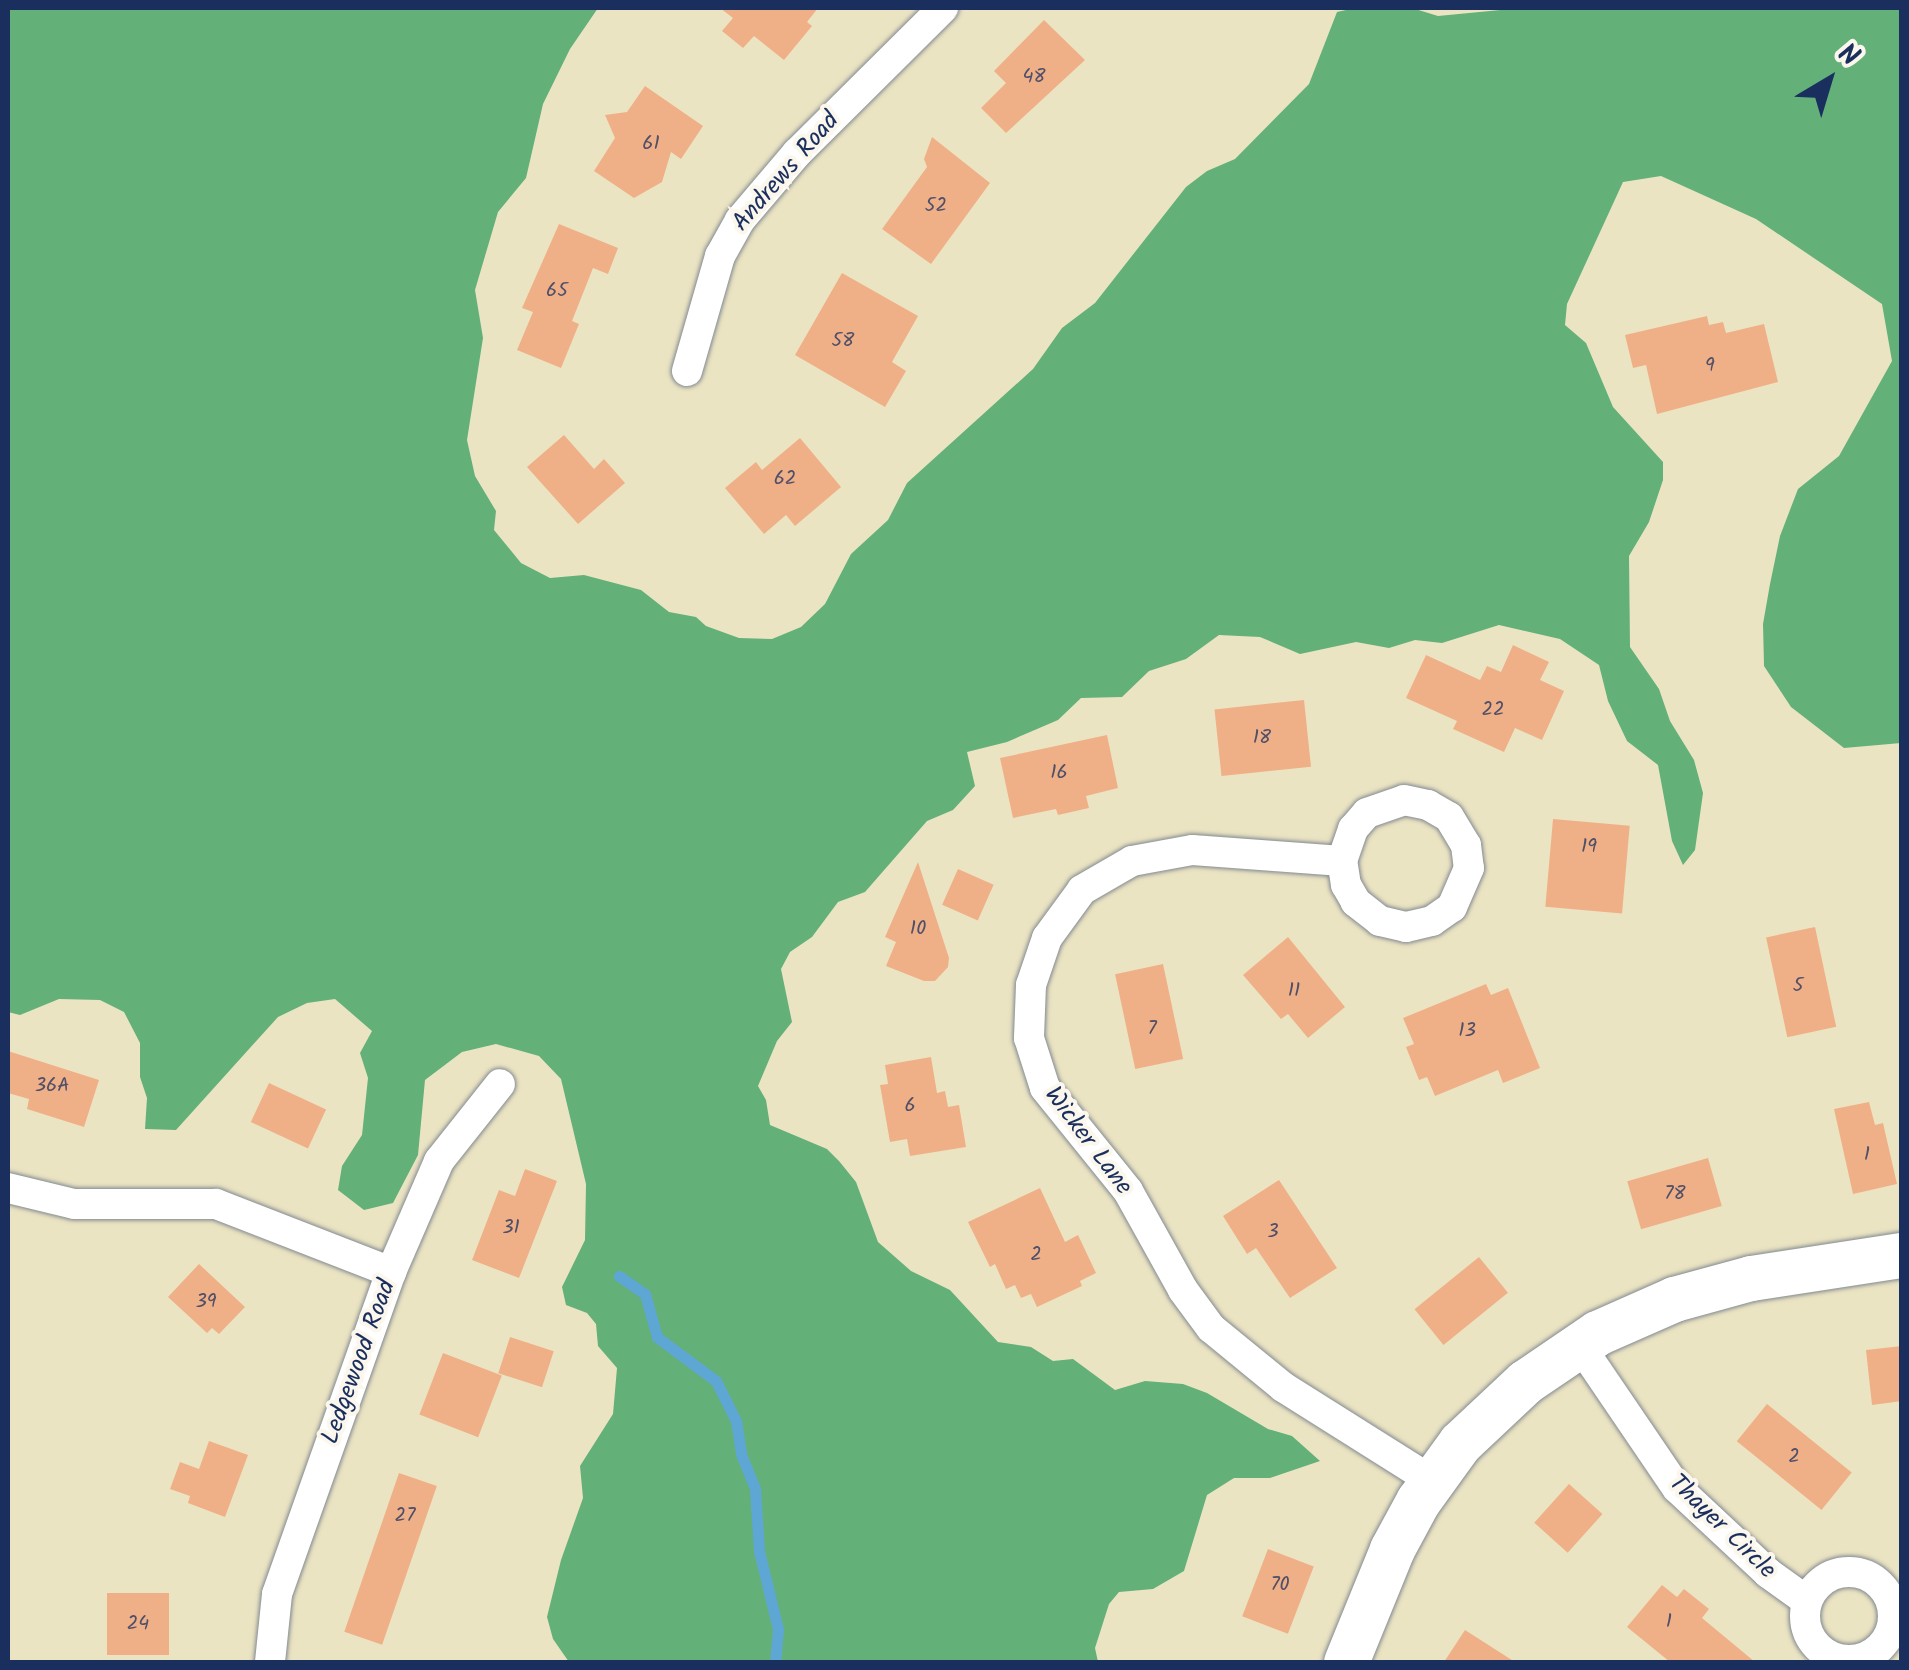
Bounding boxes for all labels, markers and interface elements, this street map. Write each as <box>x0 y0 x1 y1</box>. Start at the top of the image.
north arrow <box>1779 30 1879 130</box>
text: N <box>1827 33 1869 79</box>
house number: 48 <box>1022 65 1046 89</box>
street label: Andrews Road <box>726 106 846 238</box>
house number: 61 <box>642 132 660 156</box>
house number: 52 <box>925 194 947 218</box>
house number: 65 <box>546 279 568 303</box>
house number: 58 <box>832 329 854 353</box>
house number: 9 <box>1705 354 1715 378</box>
house number: 62 <box>774 467 796 491</box>
house number: 22 <box>1481 698 1505 722</box>
house number: 18 <box>1253 726 1271 750</box>
house number: 16 <box>1050 761 1068 785</box>
house number: 19 <box>1581 835 1597 859</box>
house number: 10 <box>910 917 926 941</box>
house number: 5 <box>1793 974 1803 998</box>
house number: 11 <box>1288 979 1300 1003</box>
house number: 7 <box>1147 1017 1157 1041</box>
house number: 13 <box>1458 1019 1476 1043</box>
house number: 36A <box>35 1074 69 1098</box>
street label: Wicker Lane <box>1038 1081 1138 1201</box>
house number: 6 <box>904 1094 916 1118</box>
house number: 1 <box>1864 1143 1870 1167</box>
house number: 78 <box>1664 1182 1686 1206</box>
house number: 31 <box>502 1216 520 1240</box>
house number: 3 <box>1267 1220 1279 1244</box>
house number: 2 <box>1030 1243 1042 1267</box>
street label: Ledgewood Road <box>315 1276 403 1448</box>
house number: 39 <box>195 1290 217 1314</box>
house number: 2 <box>1788 1445 1800 1469</box>
street label: Thayer Circle <box>1662 1468 1782 1586</box>
house number: 27 <box>395 1504 415 1528</box>
house number: 70 <box>1270 1573 1290 1597</box>
house number: 1 <box>1666 1610 1672 1634</box>
house number: 24 <box>127 1612 149 1636</box>

